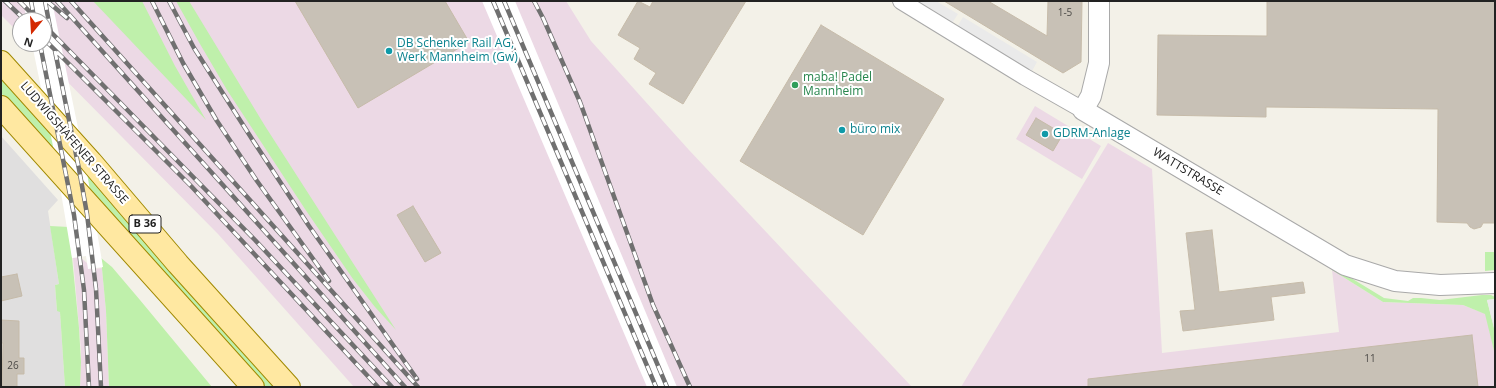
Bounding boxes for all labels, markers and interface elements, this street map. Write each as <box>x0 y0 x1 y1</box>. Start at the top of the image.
house number: 1-5 <box>1058 7 1072 19</box>
north arrow <box>12 12 52 52</box>
text: N <box>22 34 35 51</box>
place label: DB Schenker Rail AG, Werk Mannheim (Gw) <box>397 37 518 65</box>
marker: DB Schenker Rail AG, Werk Mannheim (Gw) <box>384 46 394 56</box>
place label: maba! Padel Mannheim <box>803 71 872 99</box>
street label: LUDWIGSHAFENER STRASSE <box>17 79 131 207</box>
marker: maba! Padel Mannheim <box>790 80 800 90</box>
place label: büro mix <box>850 123 900 137</box>
marker: büro mix <box>837 125 847 135</box>
place label: GDRM-Anlage <box>1053 127 1130 141</box>
marker: GDRM-Anlage <box>1040 129 1050 139</box>
street label: WATTSTRASSE <box>1150 145 1226 199</box>
road number: B 36 <box>129 215 161 233</box>
house number: 11 <box>1364 353 1376 365</box>
house number: 26 <box>7 360 19 372</box>

